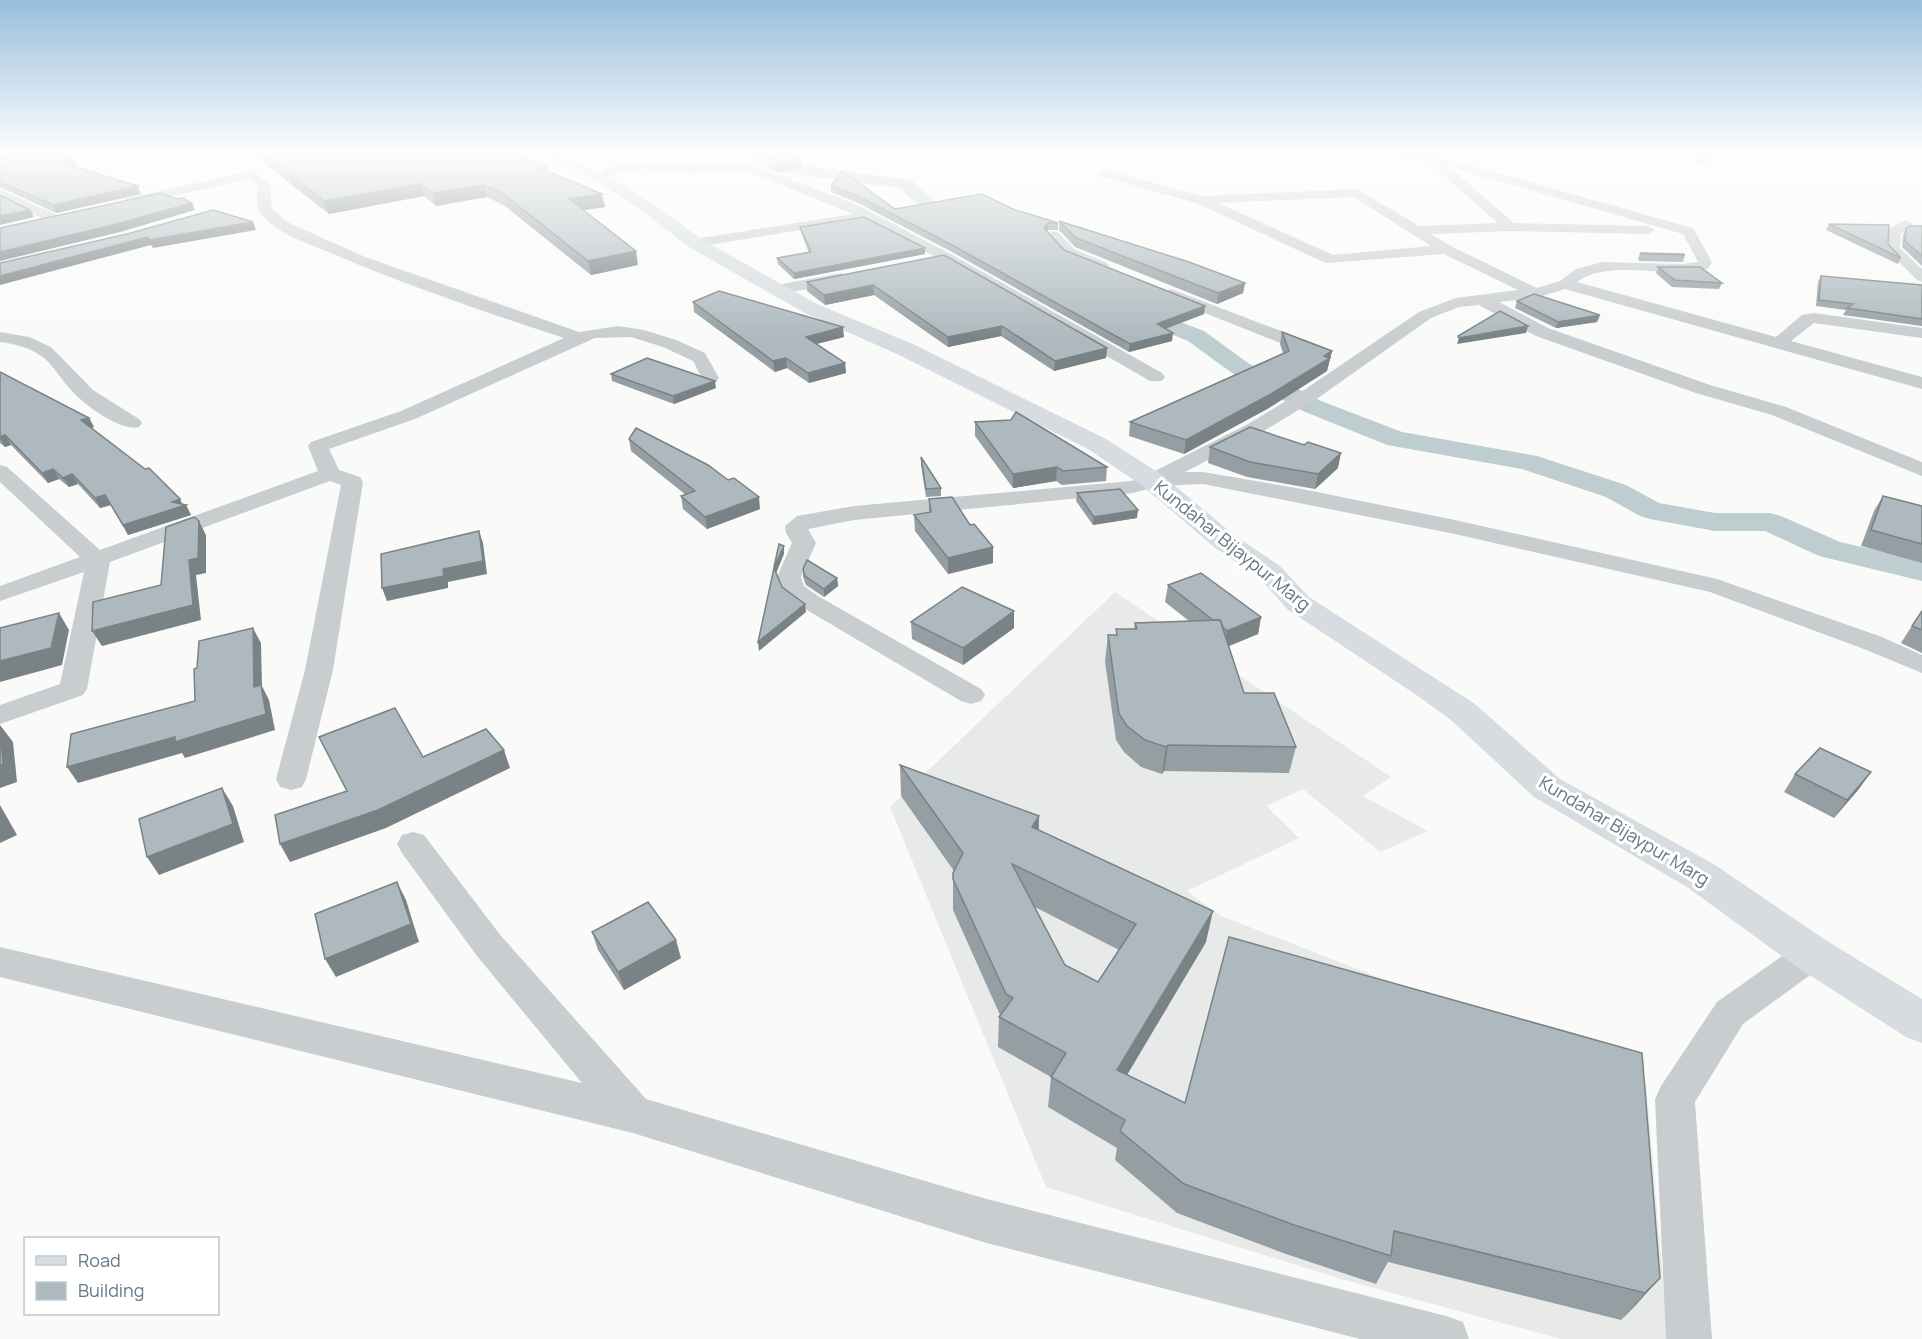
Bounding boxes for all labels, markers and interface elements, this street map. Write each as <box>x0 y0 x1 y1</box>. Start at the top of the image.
street label: Kundahar Bijaypur Marg <box>1149 475 1316 616</box>
street label: Kundahar Bijaypur Marg <box>1535 770 1714 891</box>
legend <box>24 1237 219 1315</box>
text: Road <box>78 1248 121 1272</box>
text: Building <box>78 1278 144 1302</box>

